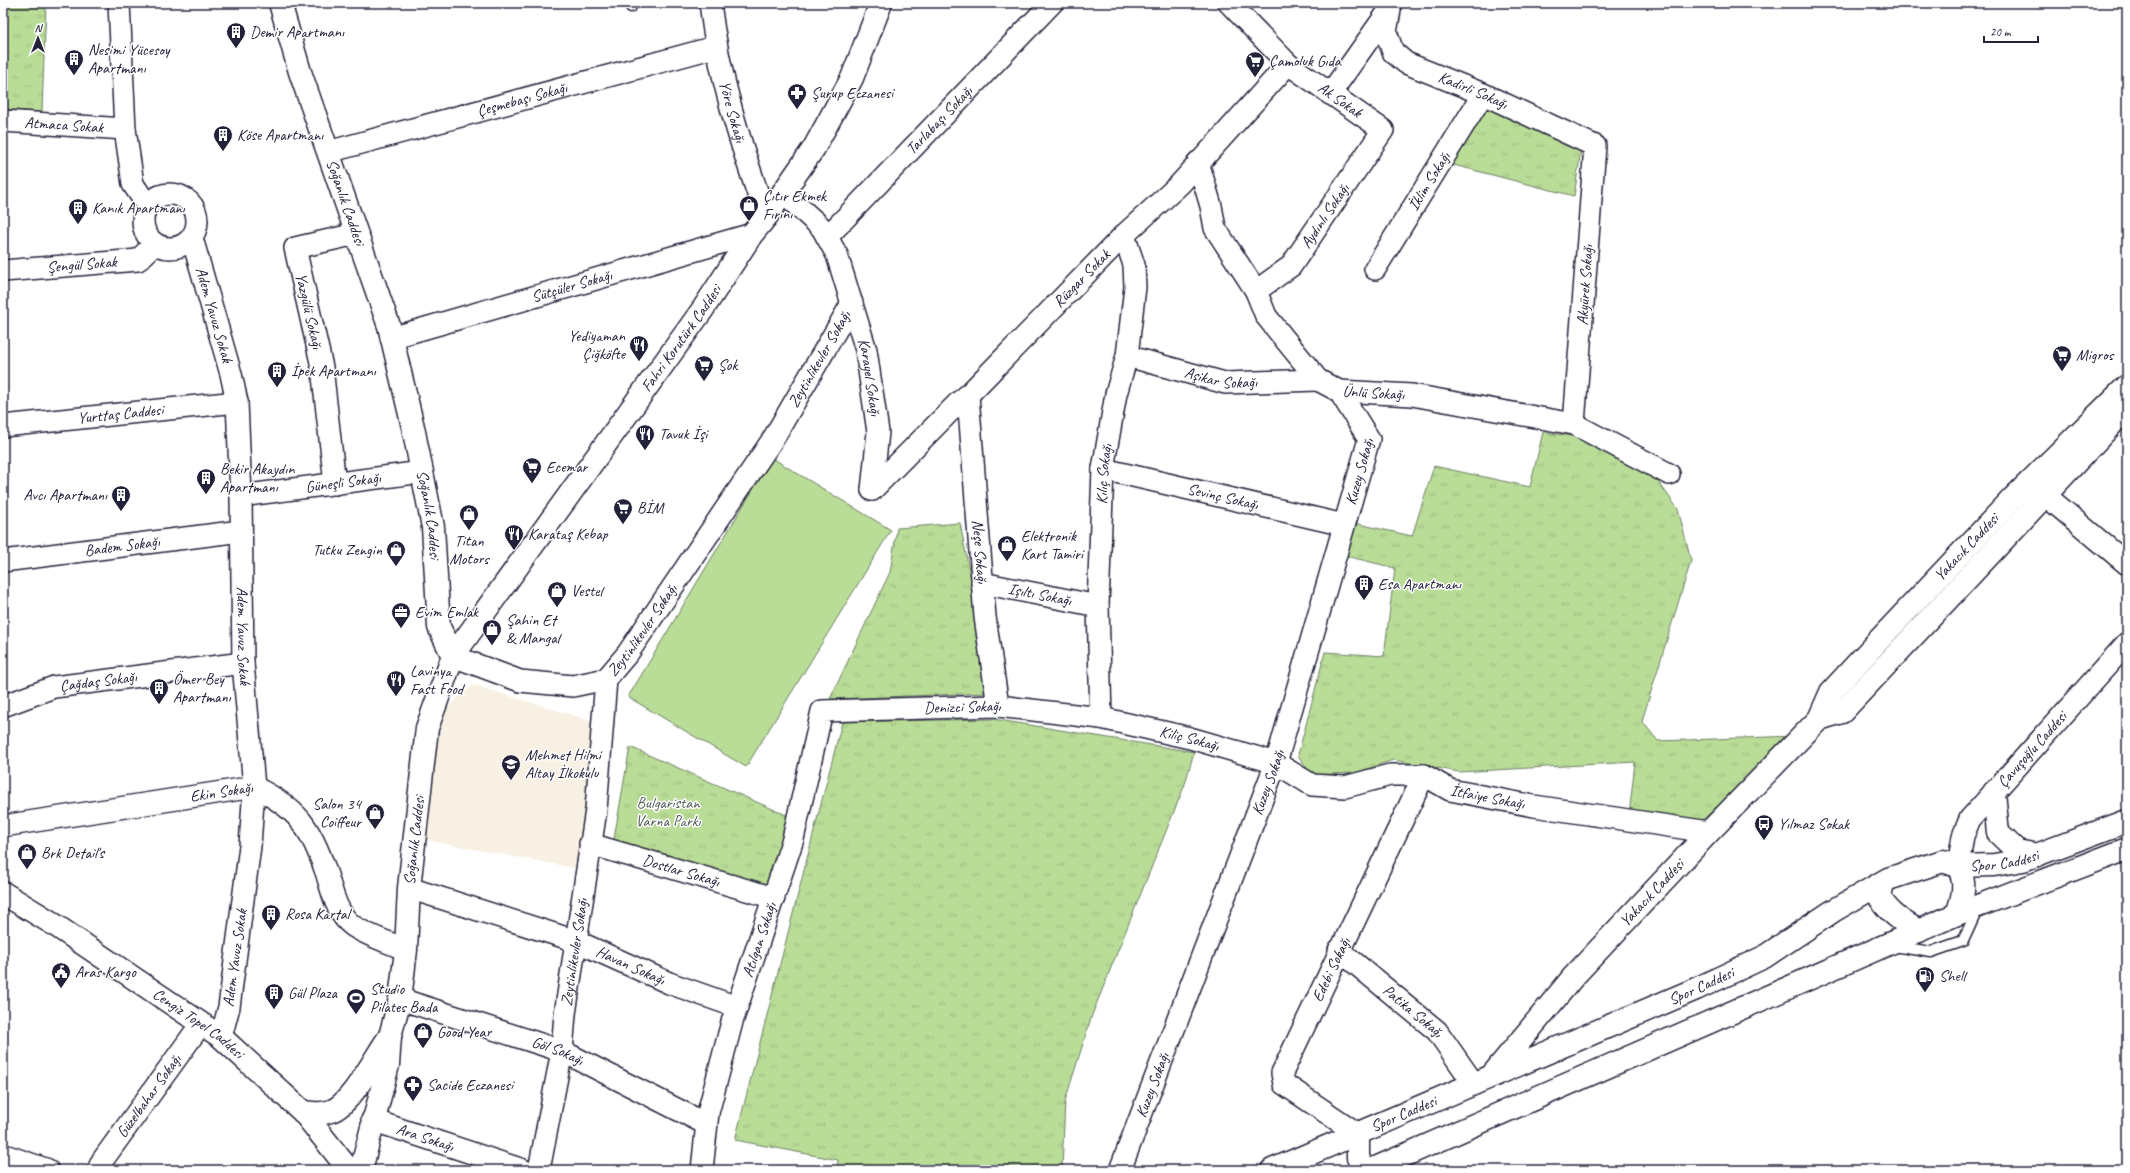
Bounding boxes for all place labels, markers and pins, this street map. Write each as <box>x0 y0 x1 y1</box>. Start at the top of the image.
building icon: Demir Apartmanı <box>225 21 247 49</box>
place label: Demir Apartmanı <box>250 22 345 42</box>
place label: Nesimi Yücesoy Apartmanı <box>88 40 171 78</box>
building icon: Nesimi Yücesoy Apartmanı <box>63 48 85 76</box>
supermarket icon: Çamoluk Gıda <box>1244 50 1266 78</box>
place label: Çamoluk Gıda <box>1269 51 1342 71</box>
pharmacy icon: Şurup Eczanesi <box>786 82 808 110</box>
place label: Şurup Eczanesi <box>811 83 895 103</box>
building icon: Köse Apartmanı <box>212 124 234 152</box>
place label: Köse Apartmanı <box>237 125 324 145</box>
place label: Çıtır Ekmek Fırını <box>763 186 827 224</box>
shop icon: Çıtır Ekmek Fırını <box>738 194 760 222</box>
building icon: Kanık Apartmanı <box>67 197 89 225</box>
place label: Kanık Apartmanı <box>92 198 186 218</box>
place label: Yediyaman Çiğköfte <box>568 326 627 364</box>
restaurant icon: Yediyaman Çiğköfte <box>628 334 650 362</box>
supermarket icon: Migros <box>2051 344 2073 372</box>
place label: Migros <box>2076 345 2115 365</box>
supermarket icon: Şok <box>693 354 715 382</box>
place label: Şok <box>718 355 738 375</box>
building icon: İpek Apartmanı <box>266 360 288 388</box>
place label: İpek Apartmanı <box>291 361 377 381</box>
restaurant icon: Tavuk İşi <box>634 423 656 451</box>
place label: Tavuk İşi <box>659 424 709 444</box>
supermarket icon: Ecemar <box>521 456 543 484</box>
place label: Ecemar <box>546 457 589 477</box>
place label: Bekir Akaydın Apartmanı <box>220 459 295 497</box>
building icon: Bekir Akaydın Apartmanı <box>195 467 217 495</box>
building icon: Avcı Apartmanı <box>110 484 132 512</box>
place label: Avcı Apartmanı <box>24 485 108 505</box>
supermarket icon: BİM <box>612 497 634 525</box>
place label: BİM <box>637 498 665 518</box>
shop icon: Titan Motors <box>458 503 480 531</box>
restaurant icon: Karataş Kebap <box>503 523 525 551</box>
place label: Karataş Kebap <box>528 524 609 544</box>
place label: Elektronik Kart Tamiri <box>1021 526 1085 564</box>
place label: Titan Motors <box>449 531 490 569</box>
shop icon: Elektronik Kart Tamiri <box>996 534 1018 562</box>
shop icon: Tutku Zengin <box>385 539 407 567</box>
place label: Tutku Zengin <box>312 540 383 560</box>
building icon: Esa Apartmanı <box>1353 573 1375 601</box>
place label: Esa Apartmanı <box>1378 574 1462 594</box>
shop icon: Vestel <box>546 580 568 608</box>
place label: Vestel <box>571 581 606 601</box>
office icon: Evim Emlak <box>390 601 412 629</box>
place label: Evim Emlak <box>415 602 479 622</box>
place label: Şahin Et & Mangal <box>506 610 563 648</box>
shop icon: Şahin Et & Mangal <box>481 618 503 646</box>
place label: Lavinya Fast Food <box>410 661 466 699</box>
place label: Ömer Bey Apartmanı <box>173 669 232 707</box>
restaurant icon: Lavinya Fast Food <box>385 669 407 697</box>
building icon: Ömer Bey Apartmanı <box>148 677 170 705</box>
place label: Mehmet Hilmi Altay İlkokulu <box>525 745 603 783</box>
school or university icon: Mehmet Hilmi Altay İlkokulu <box>500 753 522 781</box>
place label: Salon 34 Coiffeur <box>313 794 363 832</box>
shop icon: Salon 34 Coiffeur <box>364 802 386 830</box>
bus stop icon: Yılmaz Sokak <box>1753 813 1775 841</box>
place label: Yılmaz Sokak <box>1778 814 1850 834</box>
shop icon: Brk Detail's <box>16 842 38 870</box>
place label: Brk Detail's <box>41 843 106 863</box>
building icon: Rosa Kartal <box>260 903 282 931</box>
place label: Rosa Kartal <box>285 904 353 924</box>
public building icon: Aras Kargo <box>50 961 72 989</box>
place label: Aras Kargo <box>75 962 137 982</box>
fuel station icon: Shell <box>1914 965 1936 993</box>
place label: Shell <box>1939 966 1968 986</box>
place label: Studio Pilates Bada <box>370 979 439 1017</box>
building icon: Gül Plaza <box>263 982 285 1010</box>
place label: Gül Plaza <box>288 983 338 1003</box>
sports icon: Studio Pilates Bada <box>345 987 367 1015</box>
shop icon: Good Year <box>412 1021 434 1049</box>
place label: Good Year <box>437 1022 493 1042</box>
pharmacy icon: Sacide Eczanesi <box>402 1074 424 1102</box>
place label: Sacide Eczanesi <box>427 1075 515 1095</box>

